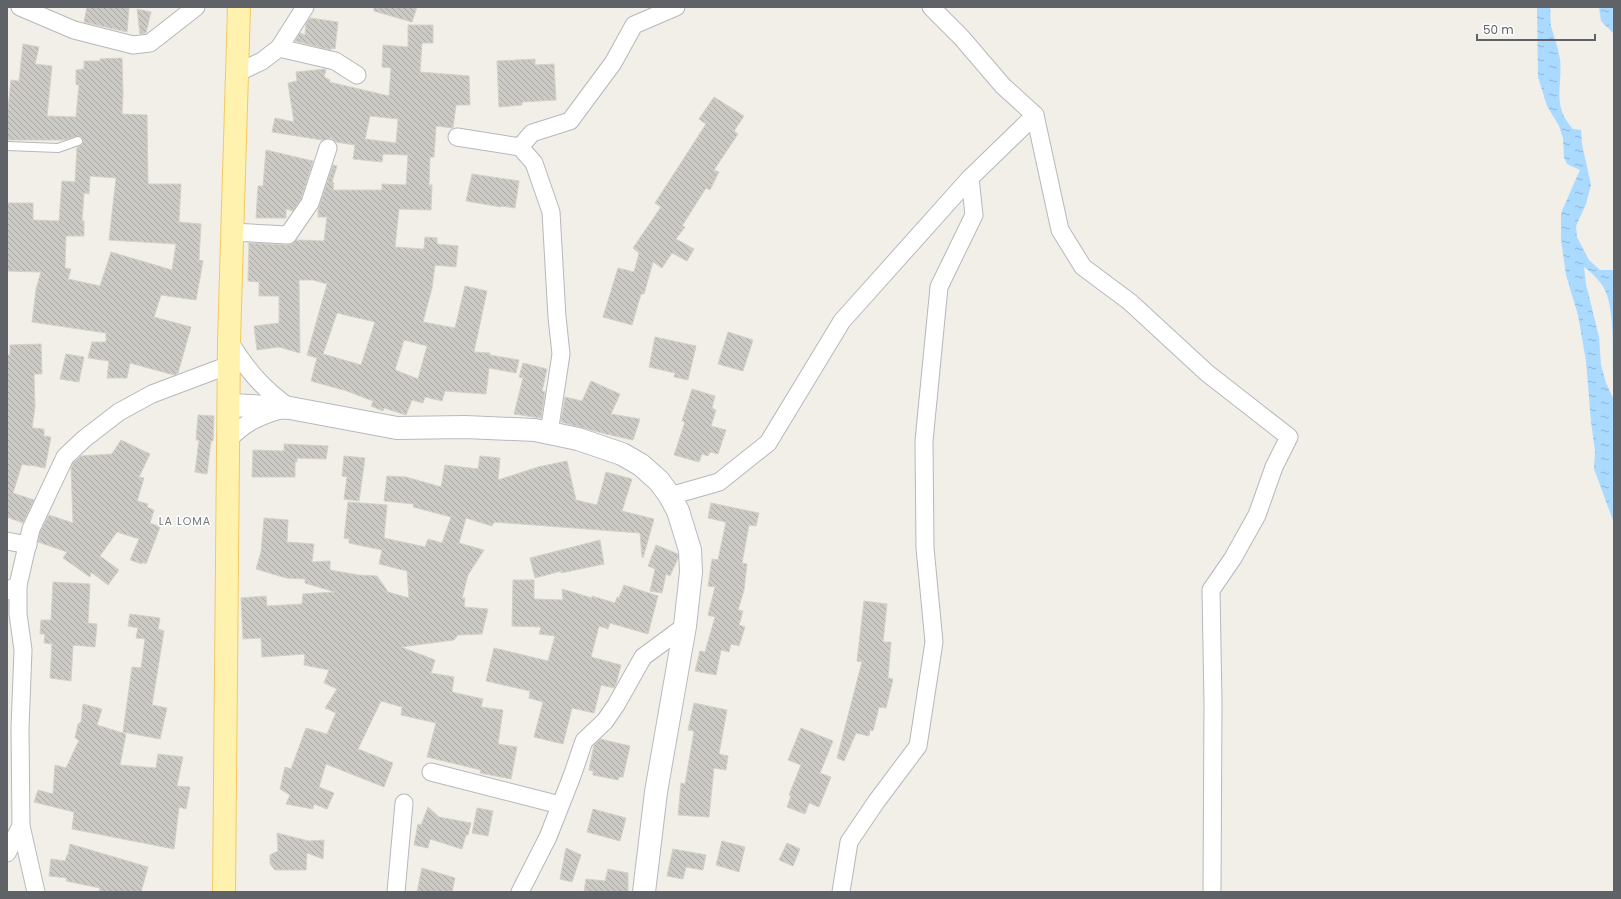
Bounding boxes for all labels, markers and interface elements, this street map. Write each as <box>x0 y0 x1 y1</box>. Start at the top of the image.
scale bar <box>1477 16 1595 42</box>
text: 50 m <box>1483 21 1514 38</box>
district label: LA LOMA <box>159 513 211 529</box>

